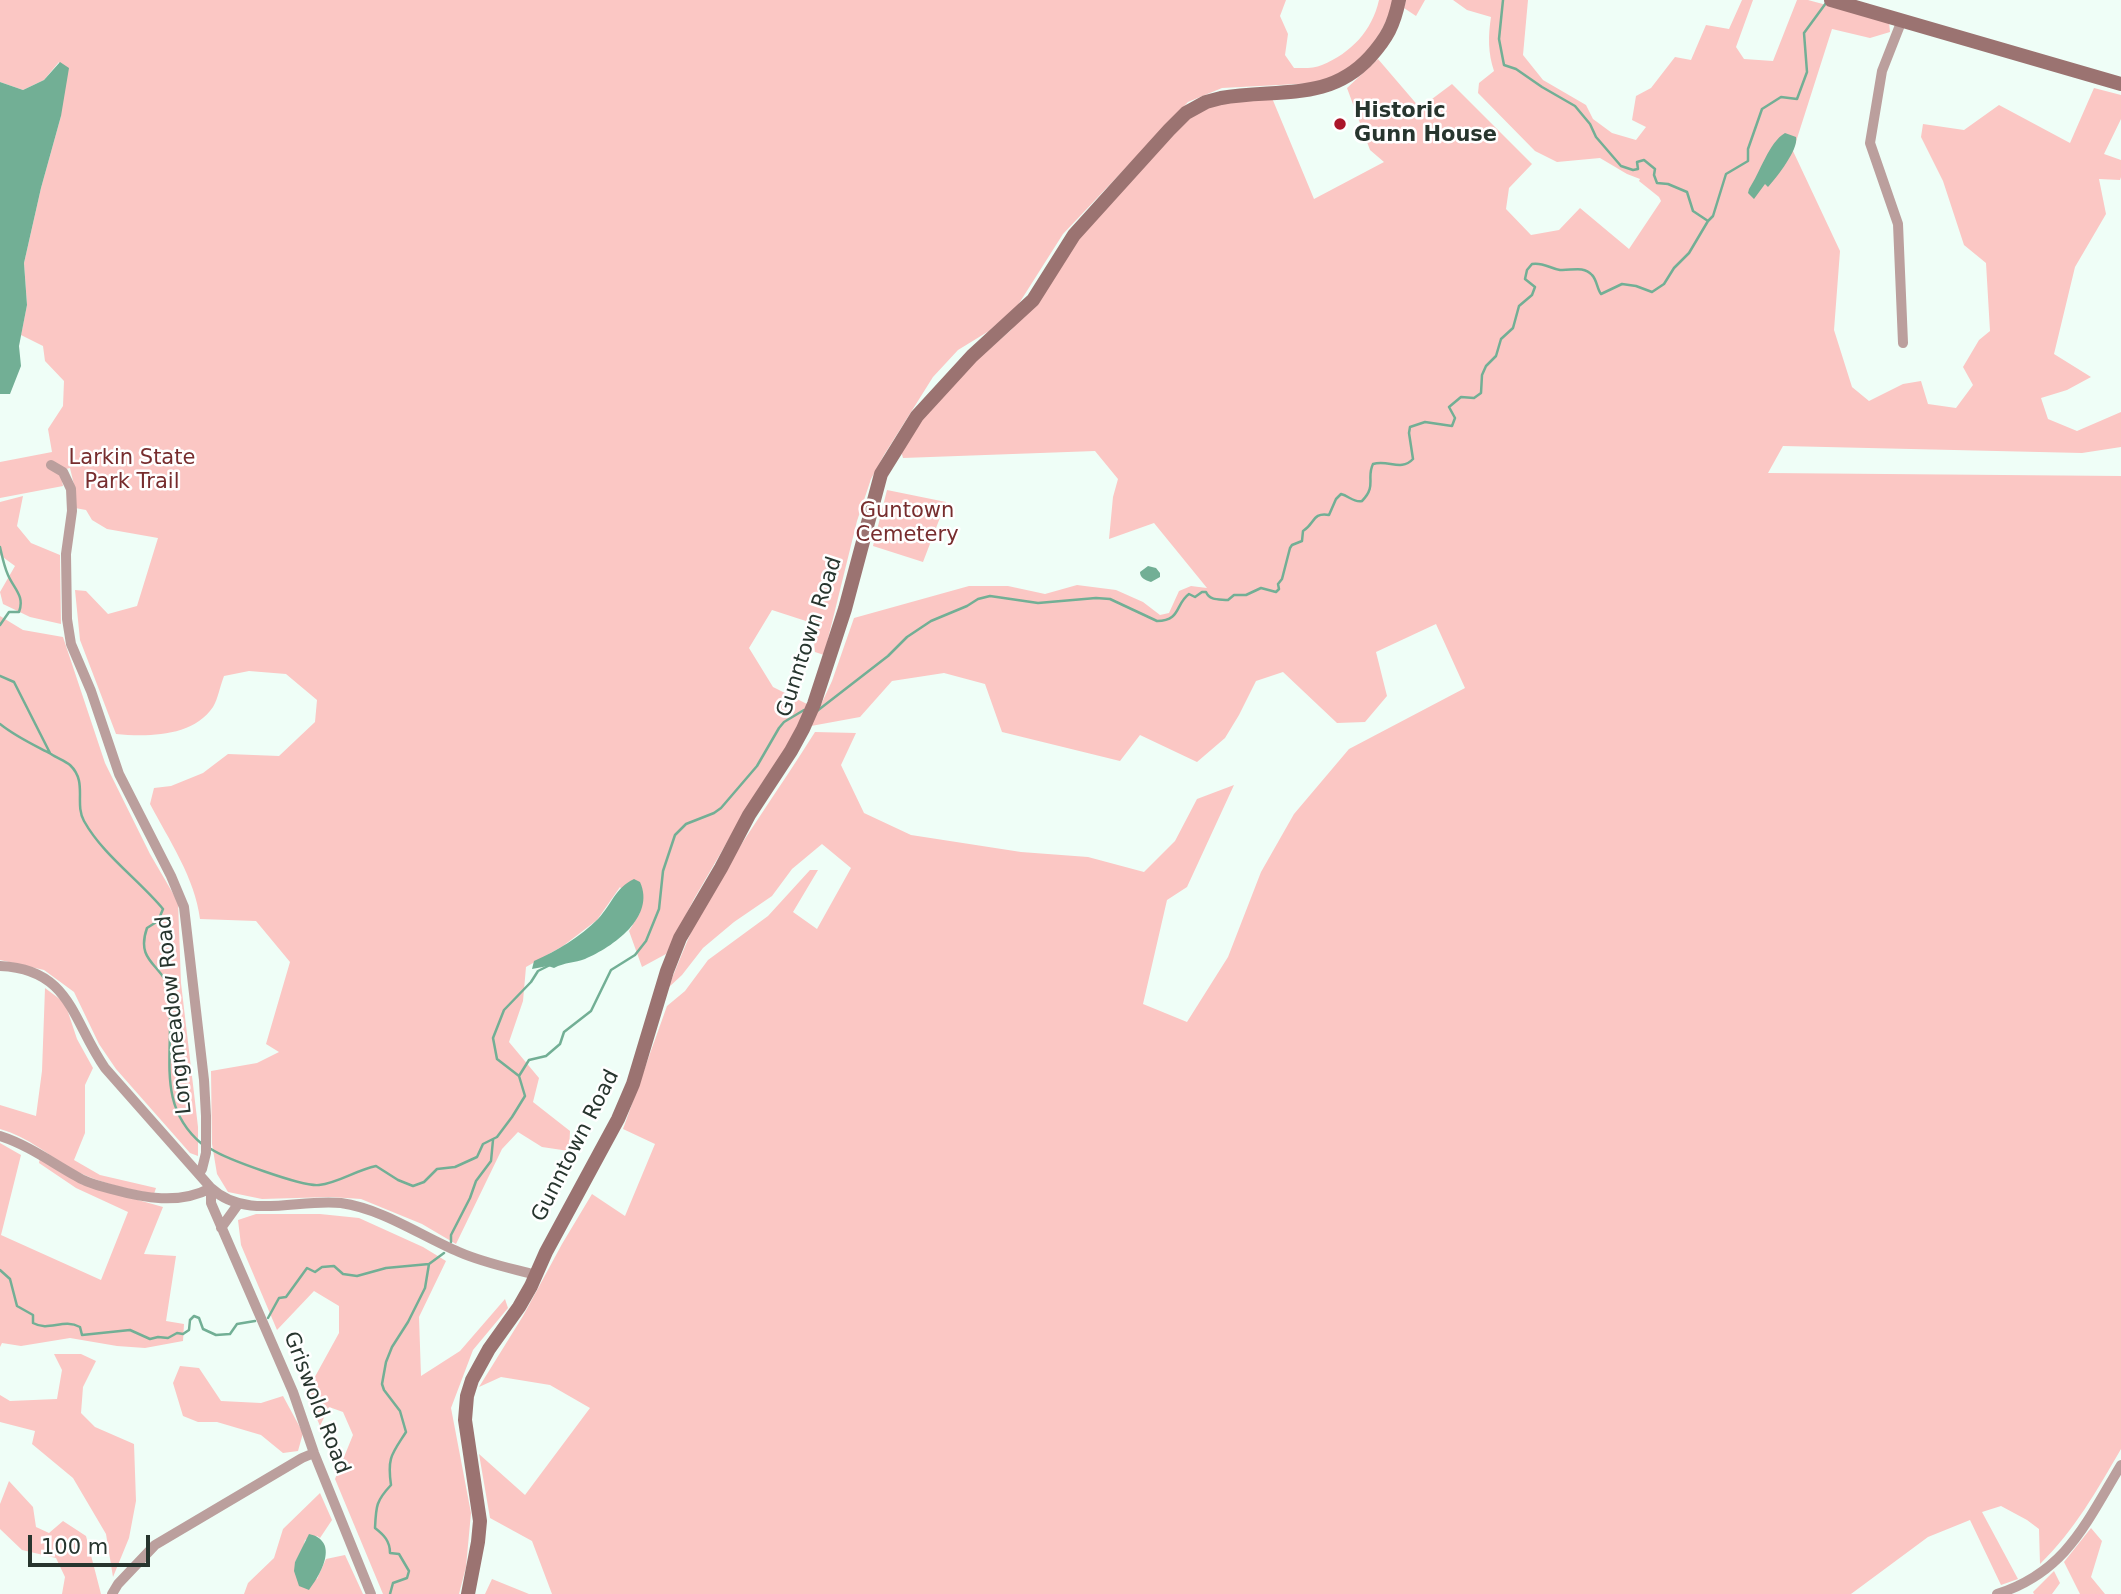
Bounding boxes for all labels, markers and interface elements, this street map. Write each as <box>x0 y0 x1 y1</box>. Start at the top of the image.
place label: Historic Gunn House <box>1354 99 1497 149</box>
marker: Historic Gunn House <box>1332 116 1348 132</box>
park label: Larkin State Park Trail <box>69 446 195 496</box>
park label: Guntown Cemetery <box>855 499 959 549</box>
street label: Gunntown Road <box>772 554 848 720</box>
street label: Longmeadow Road <box>152 914 198 1116</box>
street label: Gunntown Road <box>527 1066 625 1226</box>
street label: Griswold Road <box>277 1328 355 1478</box>
scale bar <box>32 1520 154 1564</box>
text: 100 m <box>41 1535 108 1559</box>

